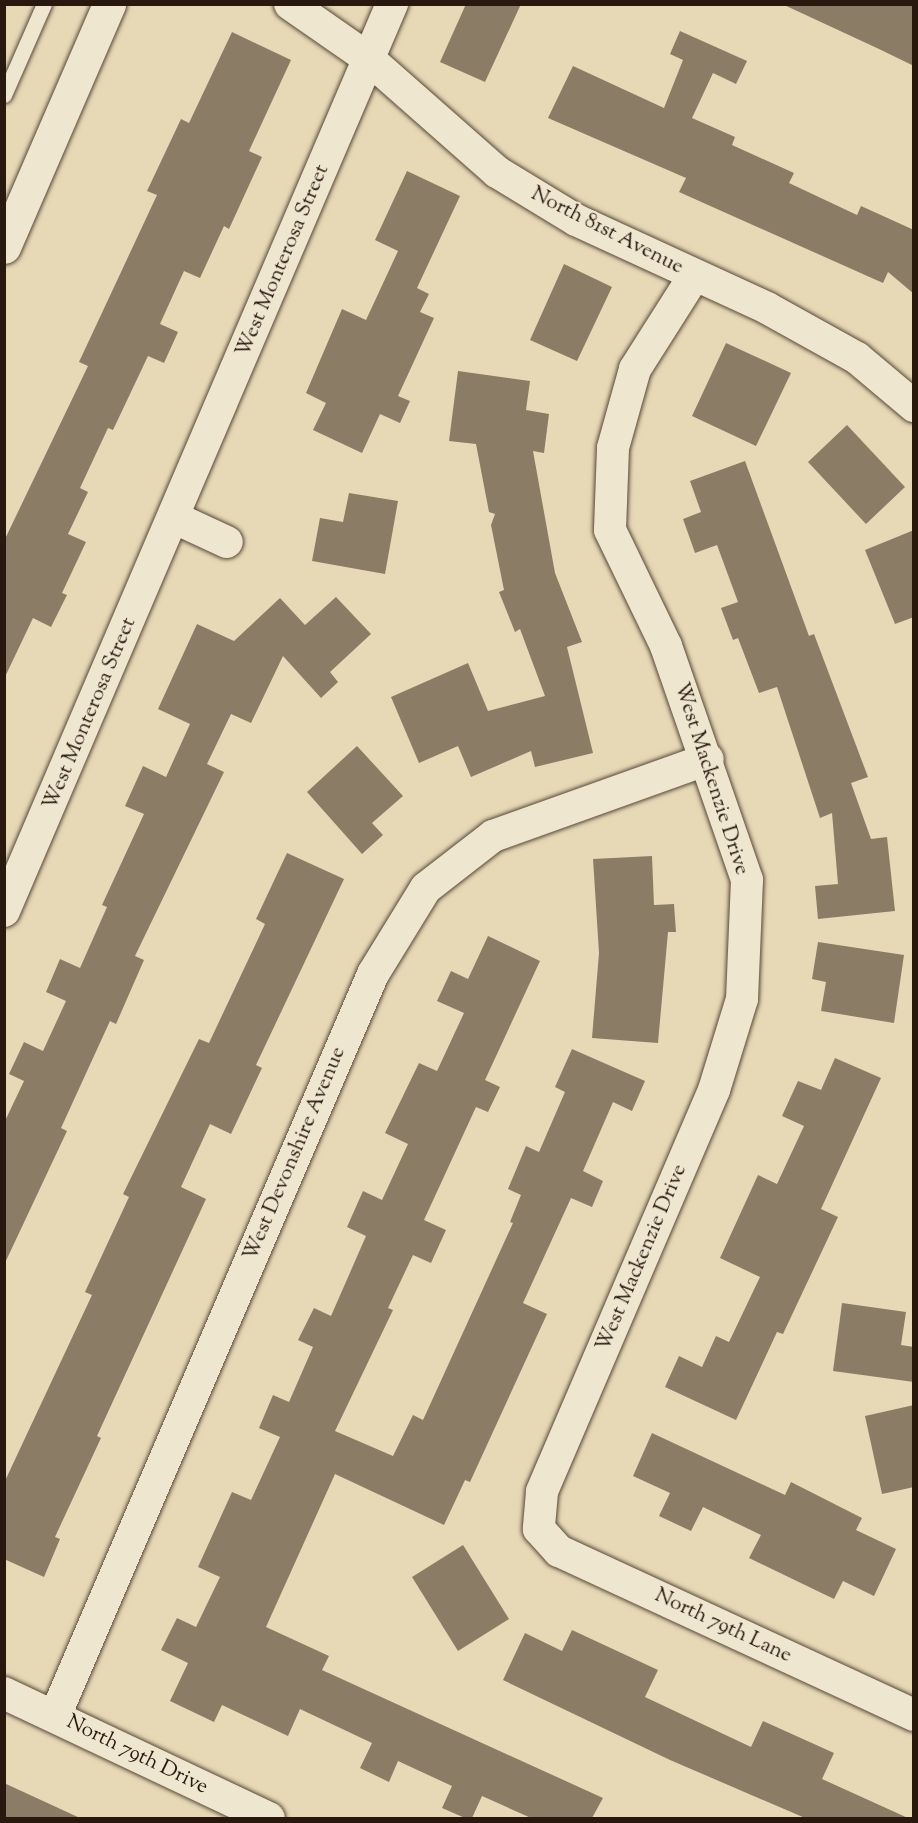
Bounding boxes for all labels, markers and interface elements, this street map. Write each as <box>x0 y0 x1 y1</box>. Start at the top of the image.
street label: West Monterosa Street <box>231 161 335 361</box>
street label: North 81st Avenue <box>527 182 687 280</box>
street label: West Monterosa Street <box>38 614 142 814</box>
street label: West Mackenzie Drive <box>668 680 754 878</box>
street label: West Devonshire Avenue <box>238 1043 352 1265</box>
street label: West Mackenzie Drive <box>591 1161 693 1355</box>
street label: North 79th Lane <box>650 1583 796 1669</box>
street label: North 79th Drive <box>62 1710 212 1800</box>

